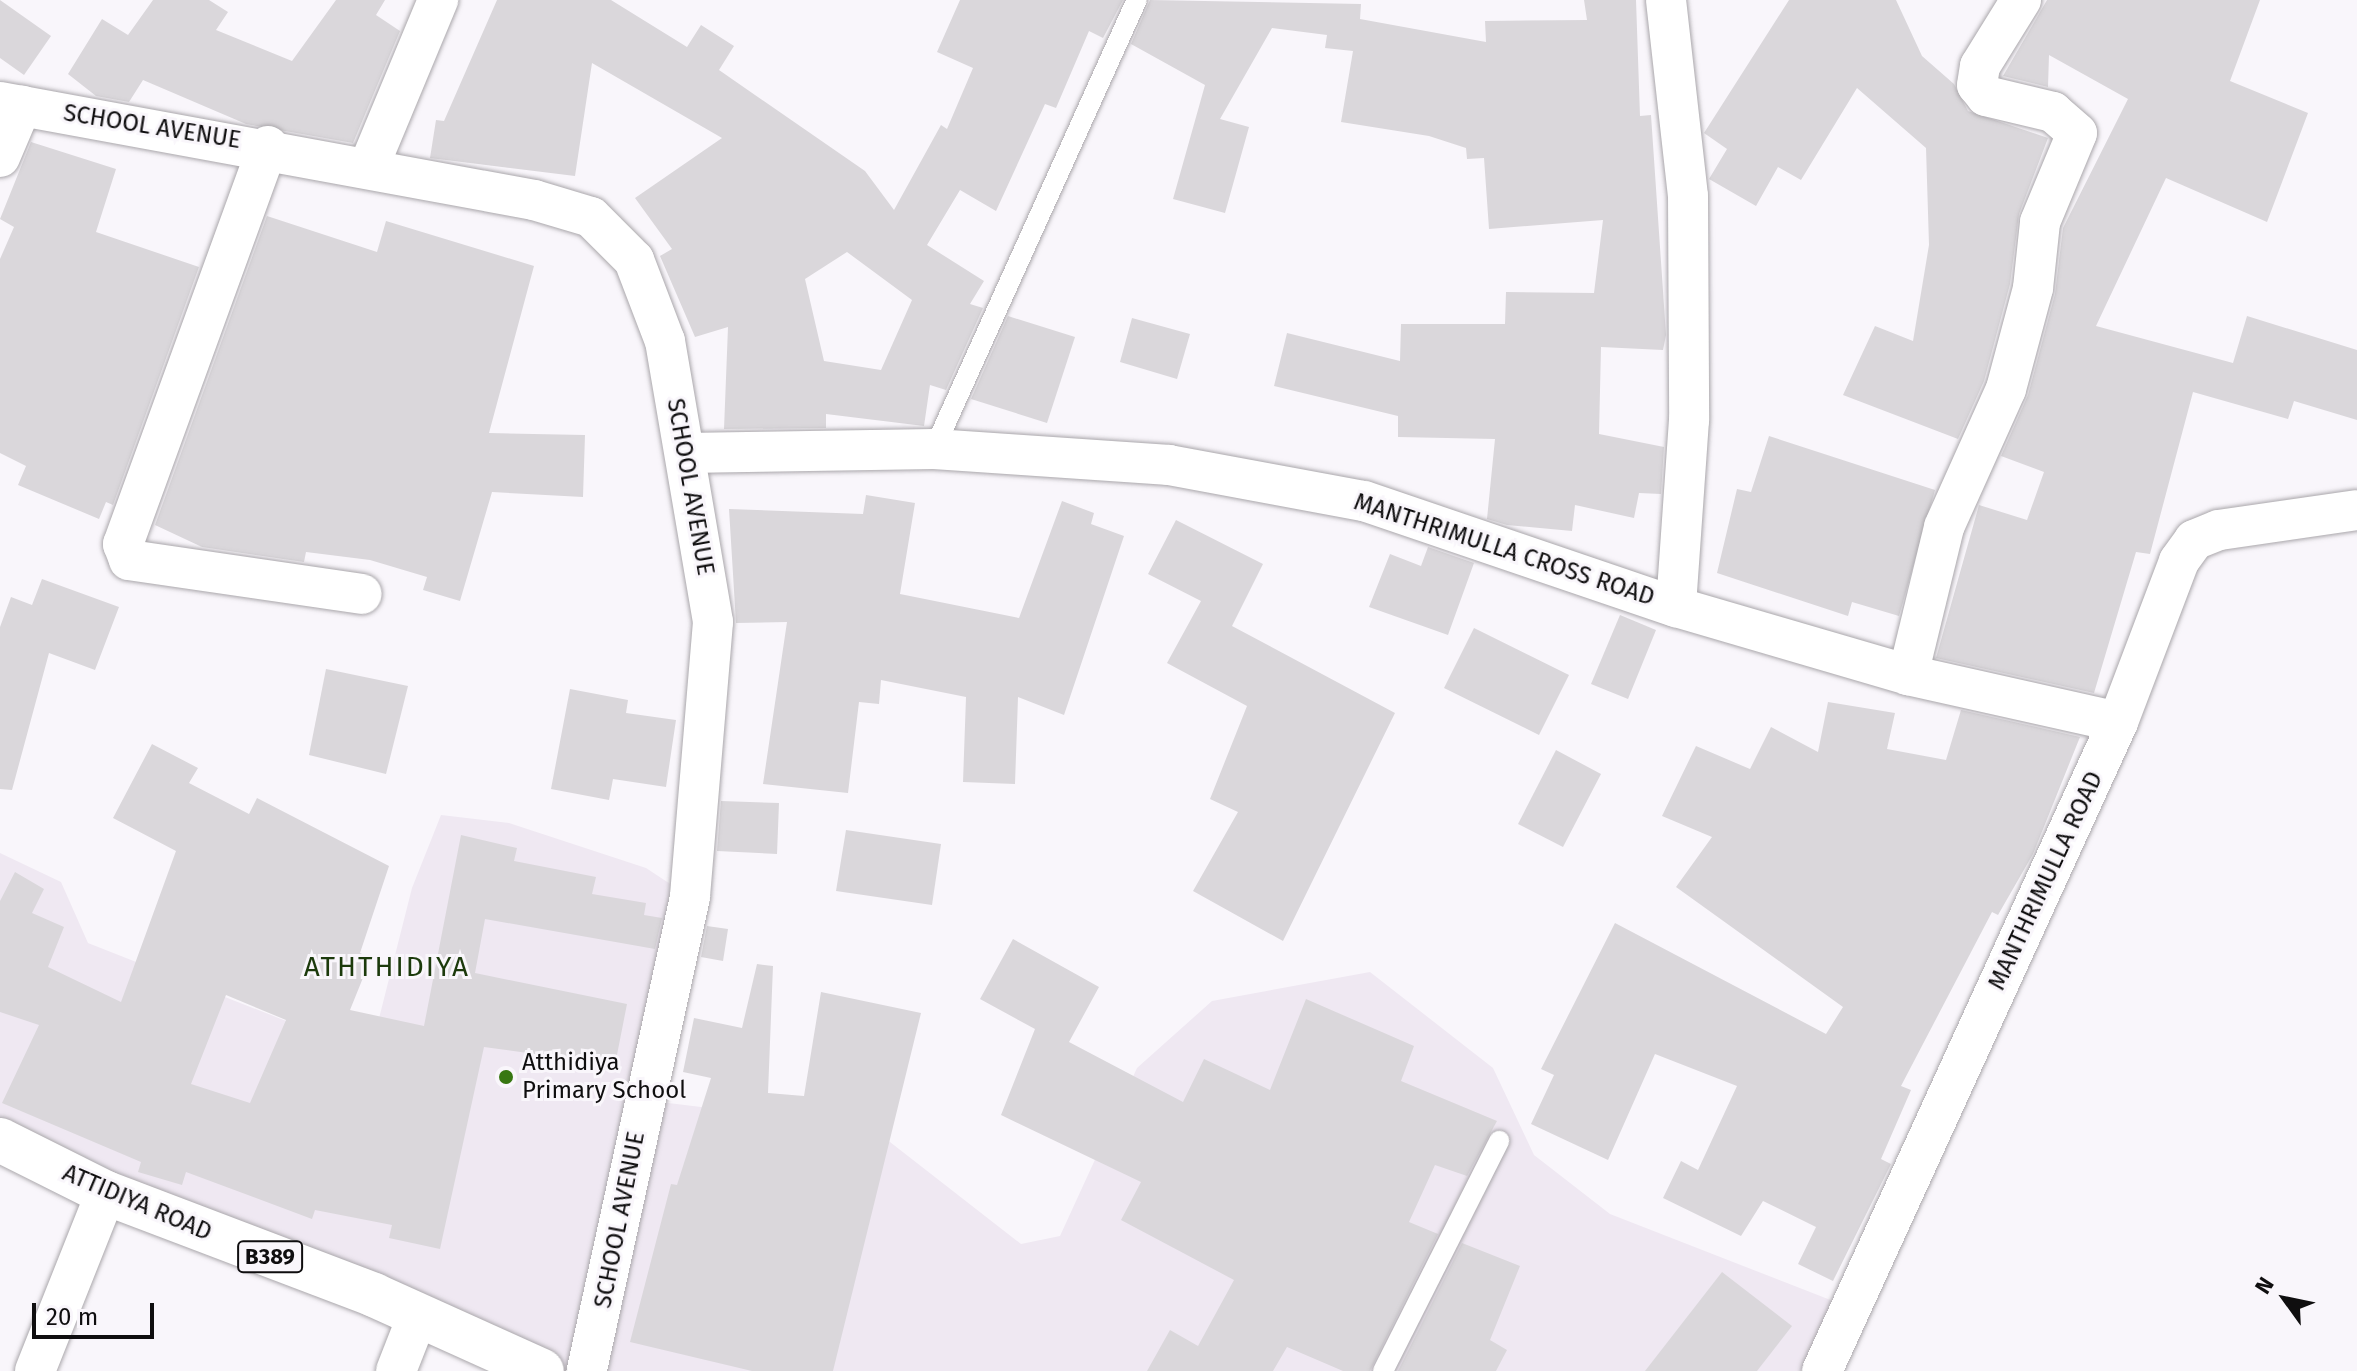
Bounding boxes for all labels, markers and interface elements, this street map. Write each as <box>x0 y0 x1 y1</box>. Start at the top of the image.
street label: SCHOOL AVENUE <box>61 99 243 155</box>
street label: SCHOOL AVENUE <box>660 396 720 578</box>
street label: MANTHRIMULLA CROSS ROAD <box>1350 488 1658 612</box>
street label: MANTHRIMULLA ROAD <box>1983 767 2109 995</box>
district label: ATHTHIDIYA <box>304 950 470 984</box>
place label: Atthidiya Primary School <box>522 1049 686 1105</box>
marker: Atthidiya Primary School <box>497 1068 515 1086</box>
street label: SCHOOL AVENUE <box>589 1129 651 1311</box>
street label: ATTIDIYA ROAD <box>58 1159 216 1247</box>
road number: B389 <box>236 1239 304 1275</box>
north arrow <box>2245 1259 2325 1339</box>
text: N <box>2249 1272 2280 1299</box>
scale bar <box>36 1287 158 1337</box>
text: 20 m <box>46 1303 98 1331</box>

